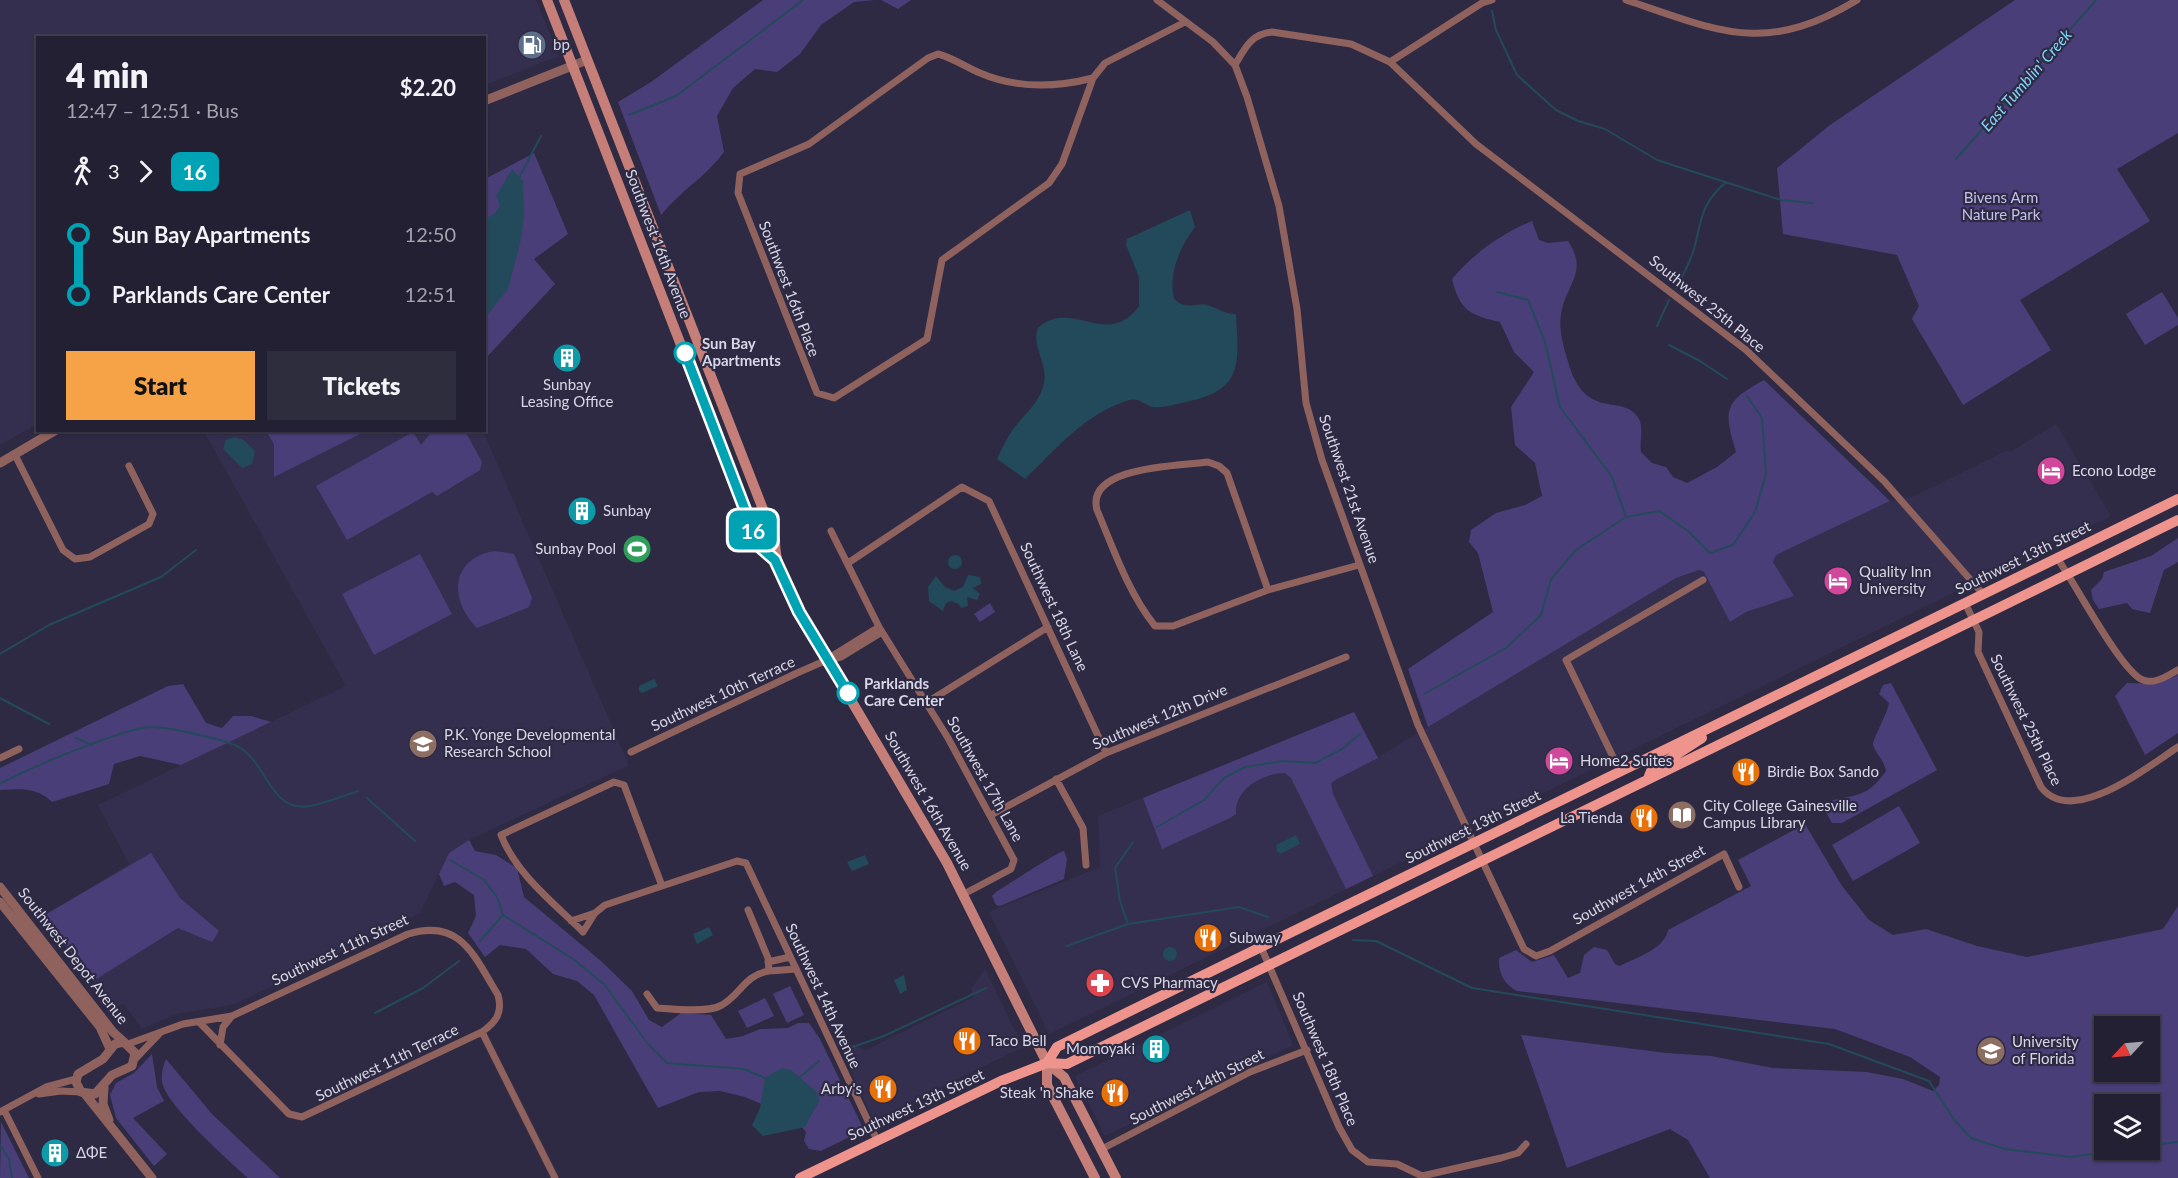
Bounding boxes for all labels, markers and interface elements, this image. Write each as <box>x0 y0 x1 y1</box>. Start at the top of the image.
water label: East Tumblin' Creek <box>1976 24 2075 135</box>
fuel station icon: bp <box>516 29 548 61</box>
place label: bp <box>553 35 570 53</box>
text: 4 min <box>66 55 148 95</box>
text: $2.20 <box>400 74 456 101</box>
text: 12:47 – 12:51 · Bus <box>66 98 239 122</box>
icon: walk <box>66 155 99 188</box>
icon: forward <box>129 155 162 188</box>
text: 3 <box>108 159 120 183</box>
text: 16 <box>183 159 207 184</box>
street label: Southwest 16th Avenue <box>622 167 696 321</box>
park label: Bivens Arm Nature Park <box>1962 188 2041 223</box>
street label: Southwest 16th Place <box>756 218 824 359</box>
text: Sun Bay Apartments <box>112 221 310 248</box>
text: 12:50 <box>405 222 456 246</box>
street label: Southwest 25th Place <box>1646 251 1769 356</box>
text: Parklands Care Center <box>112 281 330 308</box>
text: 12:51 <box>405 282 456 306</box>
place label: Sun Bay Apartments <box>701 334 781 369</box>
building icon: Sunbay Leasing Office <box>551 342 583 374</box>
marker: Sun Bay Apartments <box>674 342 696 364</box>
button: Start <box>66 351 255 420</box>
button: Tickets <box>267 351 456 420</box>
place label: Sunbay Leasing Office <box>521 375 613 410</box>
street label: Southwest 21st Avenue <box>1316 412 1384 566</box>
hotel icon: Econo Lodge <box>2035 455 2067 487</box>
place label: Econo Lodge <box>2072 461 2156 479</box>
building icon: Sunbay <box>566 495 598 527</box>
place label: Sunbay <box>603 501 651 519</box>
line badge: 16 <box>726 510 780 550</box>
street label: Southwest 13th Street <box>1952 516 2094 598</box>
text: 16 <box>741 518 765 543</box>
sports icon: Sunbay Pool <box>621 533 653 565</box>
place label: Sunbay Pool <box>535 539 616 557</box>
street label: Southwest 18th Lane <box>1017 539 1093 674</box>
place label: Quality Inn University <box>1859 562 1931 597</box>
hotel icon: Quality Inn University <box>1822 565 1854 597</box>
street label: Southwest 25th Place <box>1987 651 2067 788</box>
street label: Southwest 10th Terrace <box>648 652 797 734</box>
place label: Parklands Care Center <box>864 674 944 709</box>
street label: Southwest 12th Drive <box>1089 679 1230 753</box>
marker: Parklands Care Center <box>837 682 859 704</box>
street label: Southwest 17th Lane <box>944 713 1028 844</box>
place label: P.K. Yonge Developmental Research School <box>444 725 616 760</box>
school or university icon: P.K. Yonge Developmental Research School <box>407 728 439 760</box>
street label: Southwest 16th Avenue <box>882 728 976 874</box>
hotel icon: Home2 Suites <box>1543 745 1575 777</box>
place label: Home2 Suites <box>1580 751 1672 769</box>
restaurant icon: Birdie Box Sando <box>1730 756 1762 788</box>
place label: Birdie Box Sando <box>1767 762 1879 780</box>
street label: Southwest 13th Street <box>1402 785 1544 867</box>
place label: City College Gainesville Campus Library <box>1703 796 1857 831</box>
library icon: City College Gainesville Campus Library <box>1666 799 1698 831</box>
restaurant icon: La Tienda <box>1628 802 1660 834</box>
place label: La Tienda <box>1560 808 1623 826</box>
street label: Southwest 14th Street <box>1569 840 1708 928</box>
street label: Southwest Depot Avenue <box>15 884 133 1027</box>
street label: Southwest 11th Street <box>268 909 411 989</box>
street label: Southwest 14th Avenue <box>782 920 866 1071</box>
restaurant icon: Subway <box>1192 922 1224 954</box>
place label: Subway <box>1229 928 1281 946</box>
pharmacy icon: CVS Pharmacy <box>1084 967 1116 999</box>
place label: CVS Pharmacy <box>1121 973 1218 991</box>
street label: Southwest 18th Place <box>1290 989 1362 1128</box>
north arrow <box>2094 1016 2160 1082</box>
map controls <box>2094 1016 2160 1160</box>
street label: Southwest 11th Terrace <box>312 1020 461 1105</box>
restaurant icon: Taco Bell <box>951 1025 983 1057</box>
place label: Taco Bell <box>988 1031 1047 1049</box>
place label: University of Florida <box>2012 1032 2079 1067</box>
building icon: Momoyaki <box>1140 1033 1172 1065</box>
school or university icon: University of Florida <box>1975 1035 2007 1067</box>
place label: Momoyaki <box>1066 1039 1135 1057</box>
street label: Southwest 14th Street <box>1126 1044 1267 1128</box>
street label: Southwest 13th Street <box>844 1064 987 1144</box>
restaurant icon: Arby's <box>867 1073 899 1105</box>
restaurant icon: Steak 'n Shake <box>1099 1077 1131 1109</box>
place label: Arby's <box>821 1079 862 1097</box>
place label: Steak 'n Shake <box>1000 1083 1094 1101</box>
button: layers <box>2094 1094 2160 1160</box>
building icon: ΔΦΕ <box>39 1137 71 1169</box>
place label: ΔΦΕ <box>76 1143 107 1161</box>

